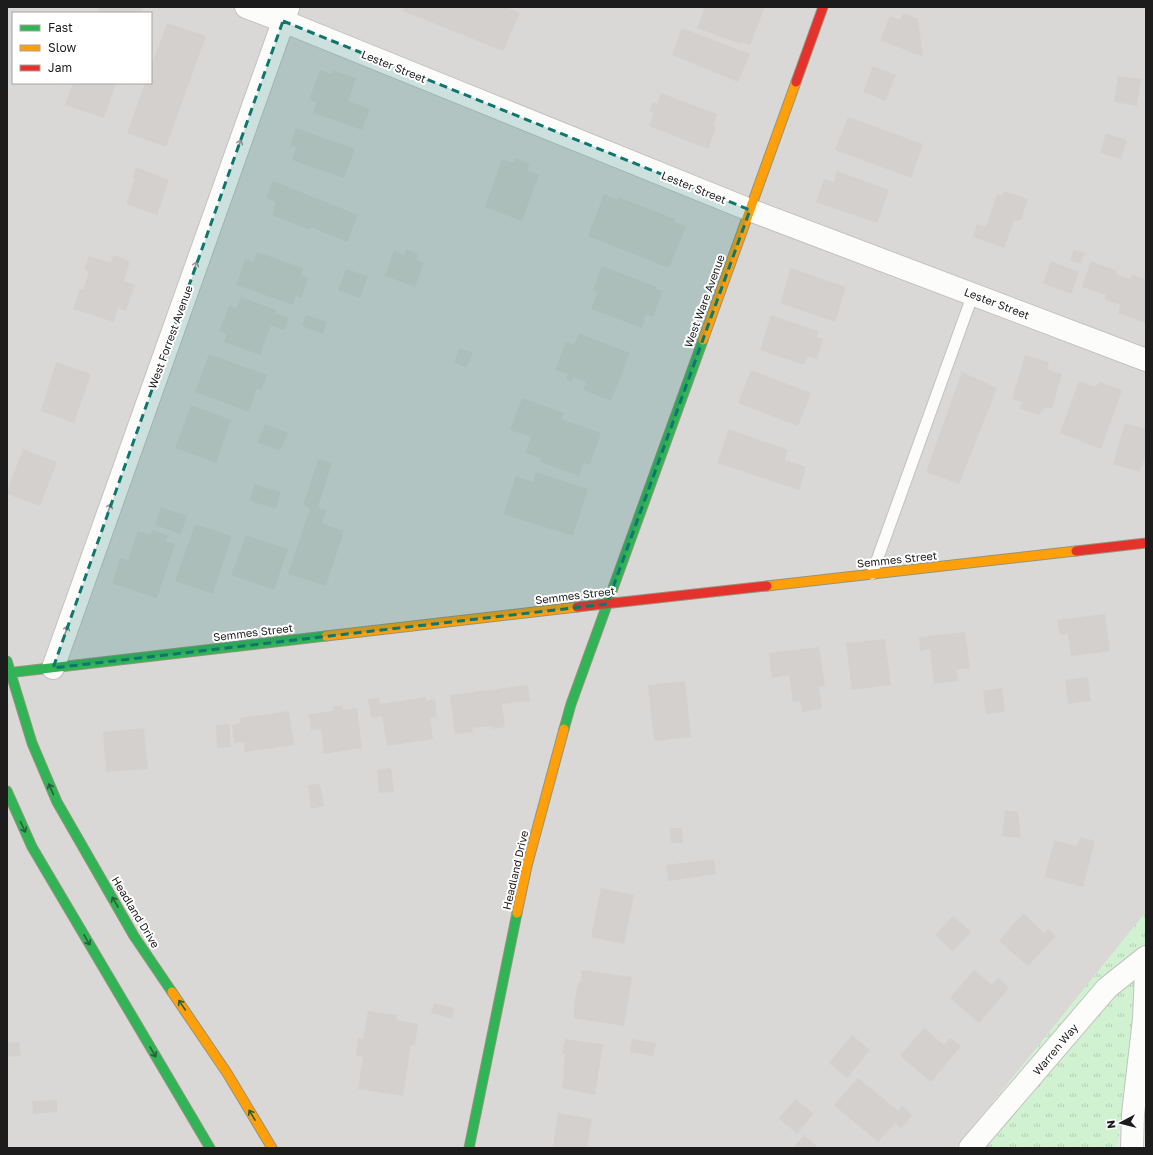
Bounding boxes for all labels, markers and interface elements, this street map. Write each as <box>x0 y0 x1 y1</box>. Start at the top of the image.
legend <box>12 12 152 84</box>
text: Fast <box>48 20 73 35</box>
text: Slow <box>48 40 76 55</box>
street label: Lester Street <box>360 47 428 85</box>
text: Jam <box>48 60 72 75</box>
one-way arrow <box>235 139 243 151</box>
street label: Lester Street <box>660 168 728 206</box>
street label: West Ware Avenue <box>681 253 727 349</box>
one-way arrow <box>192 261 199 274</box>
street label: West Forrest Avenue <box>145 283 195 391</box>
street label: Lester Street <box>963 285 1031 321</box>
one-way arrow <box>106 503 114 515</box>
street label: Semmes Street <box>856 548 938 570</box>
street label: Semmes Street <box>534 584 616 606</box>
street label: Semmes Street <box>212 621 294 643</box>
one-way arrow <box>62 625 70 637</box>
one-way arrow <box>47 784 54 796</box>
one-way arrow <box>20 820 27 832</box>
street label: Headland Drive <box>500 829 530 911</box>
street label: Headland Drive <box>110 874 162 950</box>
one-way arrow <box>110 896 118 908</box>
one-way arrow <box>84 934 92 946</box>
one-way arrow <box>178 1000 186 1011</box>
street label: Warren Way <box>1030 1021 1080 1077</box>
one-way arrow <box>150 1046 158 1058</box>
north arrow <box>1101 1103 1141 1143</box>
one-way arrow <box>248 1110 256 1121</box>
text: N <box>1104 1119 1118 1129</box>

